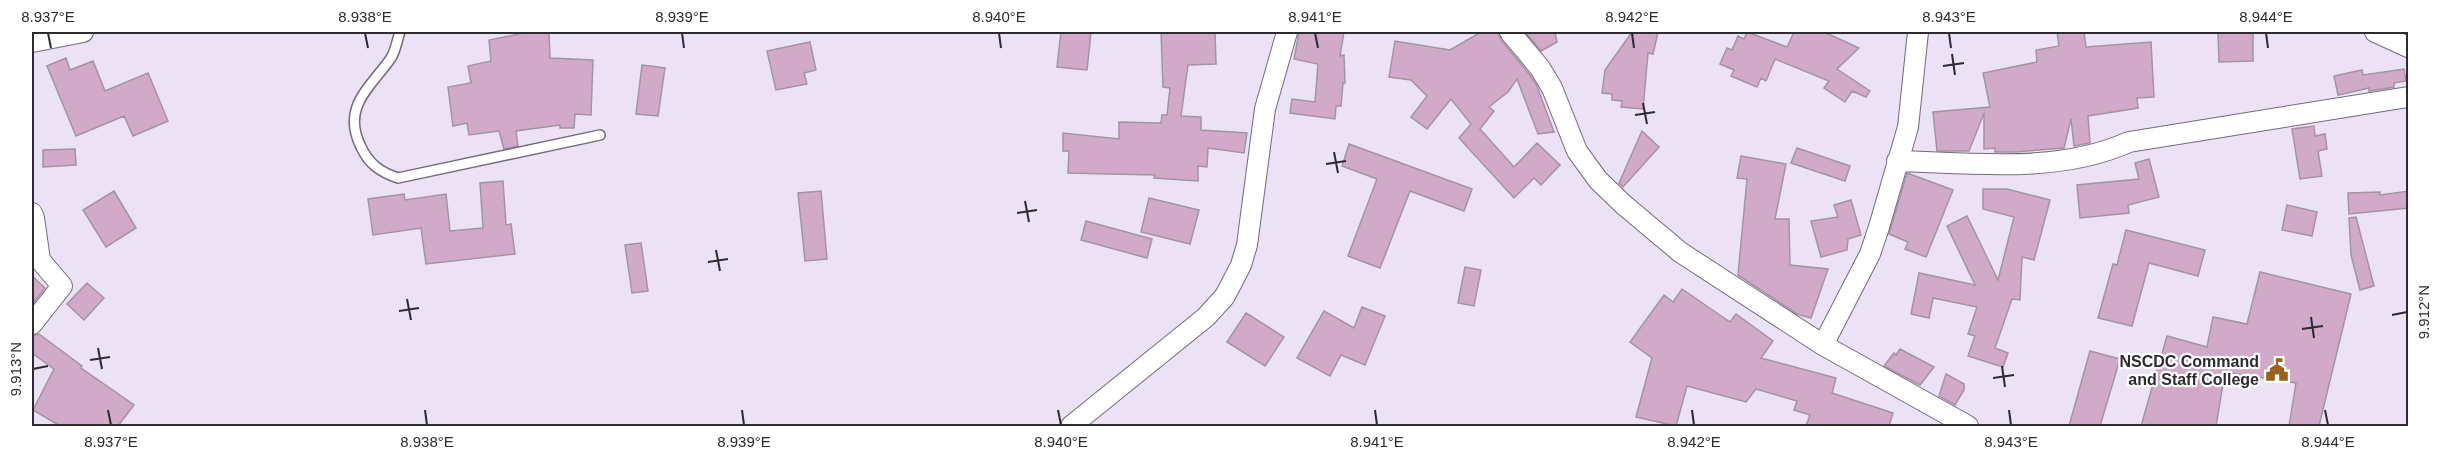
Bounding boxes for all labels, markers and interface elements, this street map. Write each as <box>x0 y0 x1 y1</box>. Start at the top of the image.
text: 8.937°E <box>21 8 75 25</box>
text: 8.938°E <box>338 8 392 25</box>
text: 8.939°E <box>655 8 709 25</box>
text: 8.940°E <box>972 8 1026 25</box>
text: 8.941°E <box>1288 8 1342 25</box>
text: 8.942°E <box>1605 8 1659 25</box>
text: 8.943°E <box>1922 8 1976 25</box>
text: 8.944°E <box>2239 8 2293 25</box>
text: 9.912°N <box>2415 285 2432 339</box>
text: 9.913°N <box>7 342 24 396</box>
place label: NSCDC Command and Staff College <box>2119 353 2259 388</box>
public building icon: NSCDC Command and Staff College <box>2264 357 2290 383</box>
text: 8.937°E <box>84 433 138 450</box>
text: 8.938°E <box>400 433 454 450</box>
text: 8.939°E <box>717 433 771 450</box>
text: 8.940°E <box>1034 433 1088 450</box>
text: 8.941°E <box>1350 433 1404 450</box>
text: 8.942°E <box>1667 433 1721 450</box>
text: 8.943°E <box>1984 433 2038 450</box>
text: 8.944°E <box>2301 433 2355 450</box>

